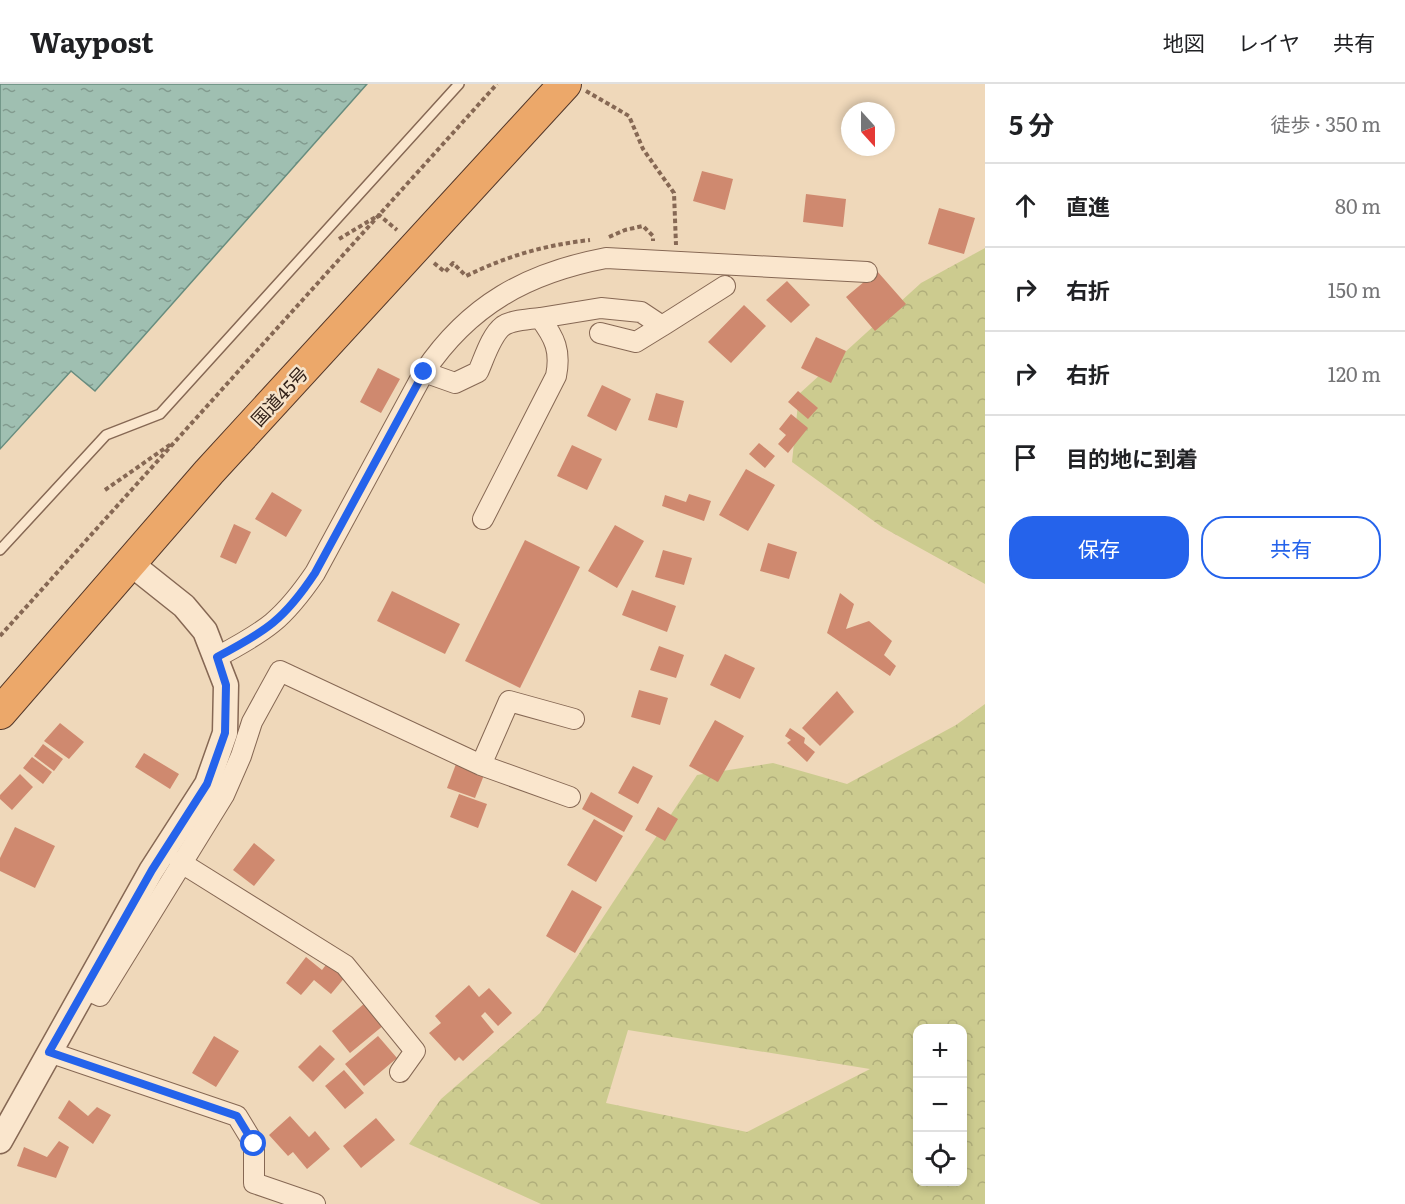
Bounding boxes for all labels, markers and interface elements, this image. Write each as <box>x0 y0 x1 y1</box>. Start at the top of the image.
text: Waypost <box>30 20 154 62</box>
text: 地図 <box>1163 26 1205 57</box>
text: レイヤ <box>1238 26 1300 57</box>
text: 共有 <box>1333 26 1375 57</box>
north arrow <box>841 102 895 156</box>
text: 5 分 <box>1009 104 1054 143</box>
text: 徒歩 · 350 m <box>1270 108 1381 138</box>
icon: ahead <box>1009 189 1042 222</box>
text: 直進 <box>1066 189 1110 222</box>
text: 80 m <box>1335 190 1381 220</box>
icon: right <box>1009 273 1042 306</box>
text: 右折 <box>1066 273 1110 306</box>
text: 150 m <box>1328 274 1381 304</box>
icon: right <box>1009 357 1042 390</box>
text: 右折 <box>1066 357 1110 390</box>
route end <box>410 358 436 384</box>
text: 120 m <box>1328 358 1381 388</box>
street label: 国道45号 <box>244 360 314 432</box>
icon: arrive <box>1009 441 1042 474</box>
text: 目的地に到着 <box>1066 441 1198 474</box>
button: 保存 <box>1009 516 1189 579</box>
button: 共有 <box>1201 516 1381 579</box>
map controls <box>913 1024 967 1186</box>
button: + <box>913 1024 967 1078</box>
button: − <box>913 1078 967 1132</box>
route start <box>240 1130 266 1156</box>
button: locate <box>913 1132 967 1186</box>

